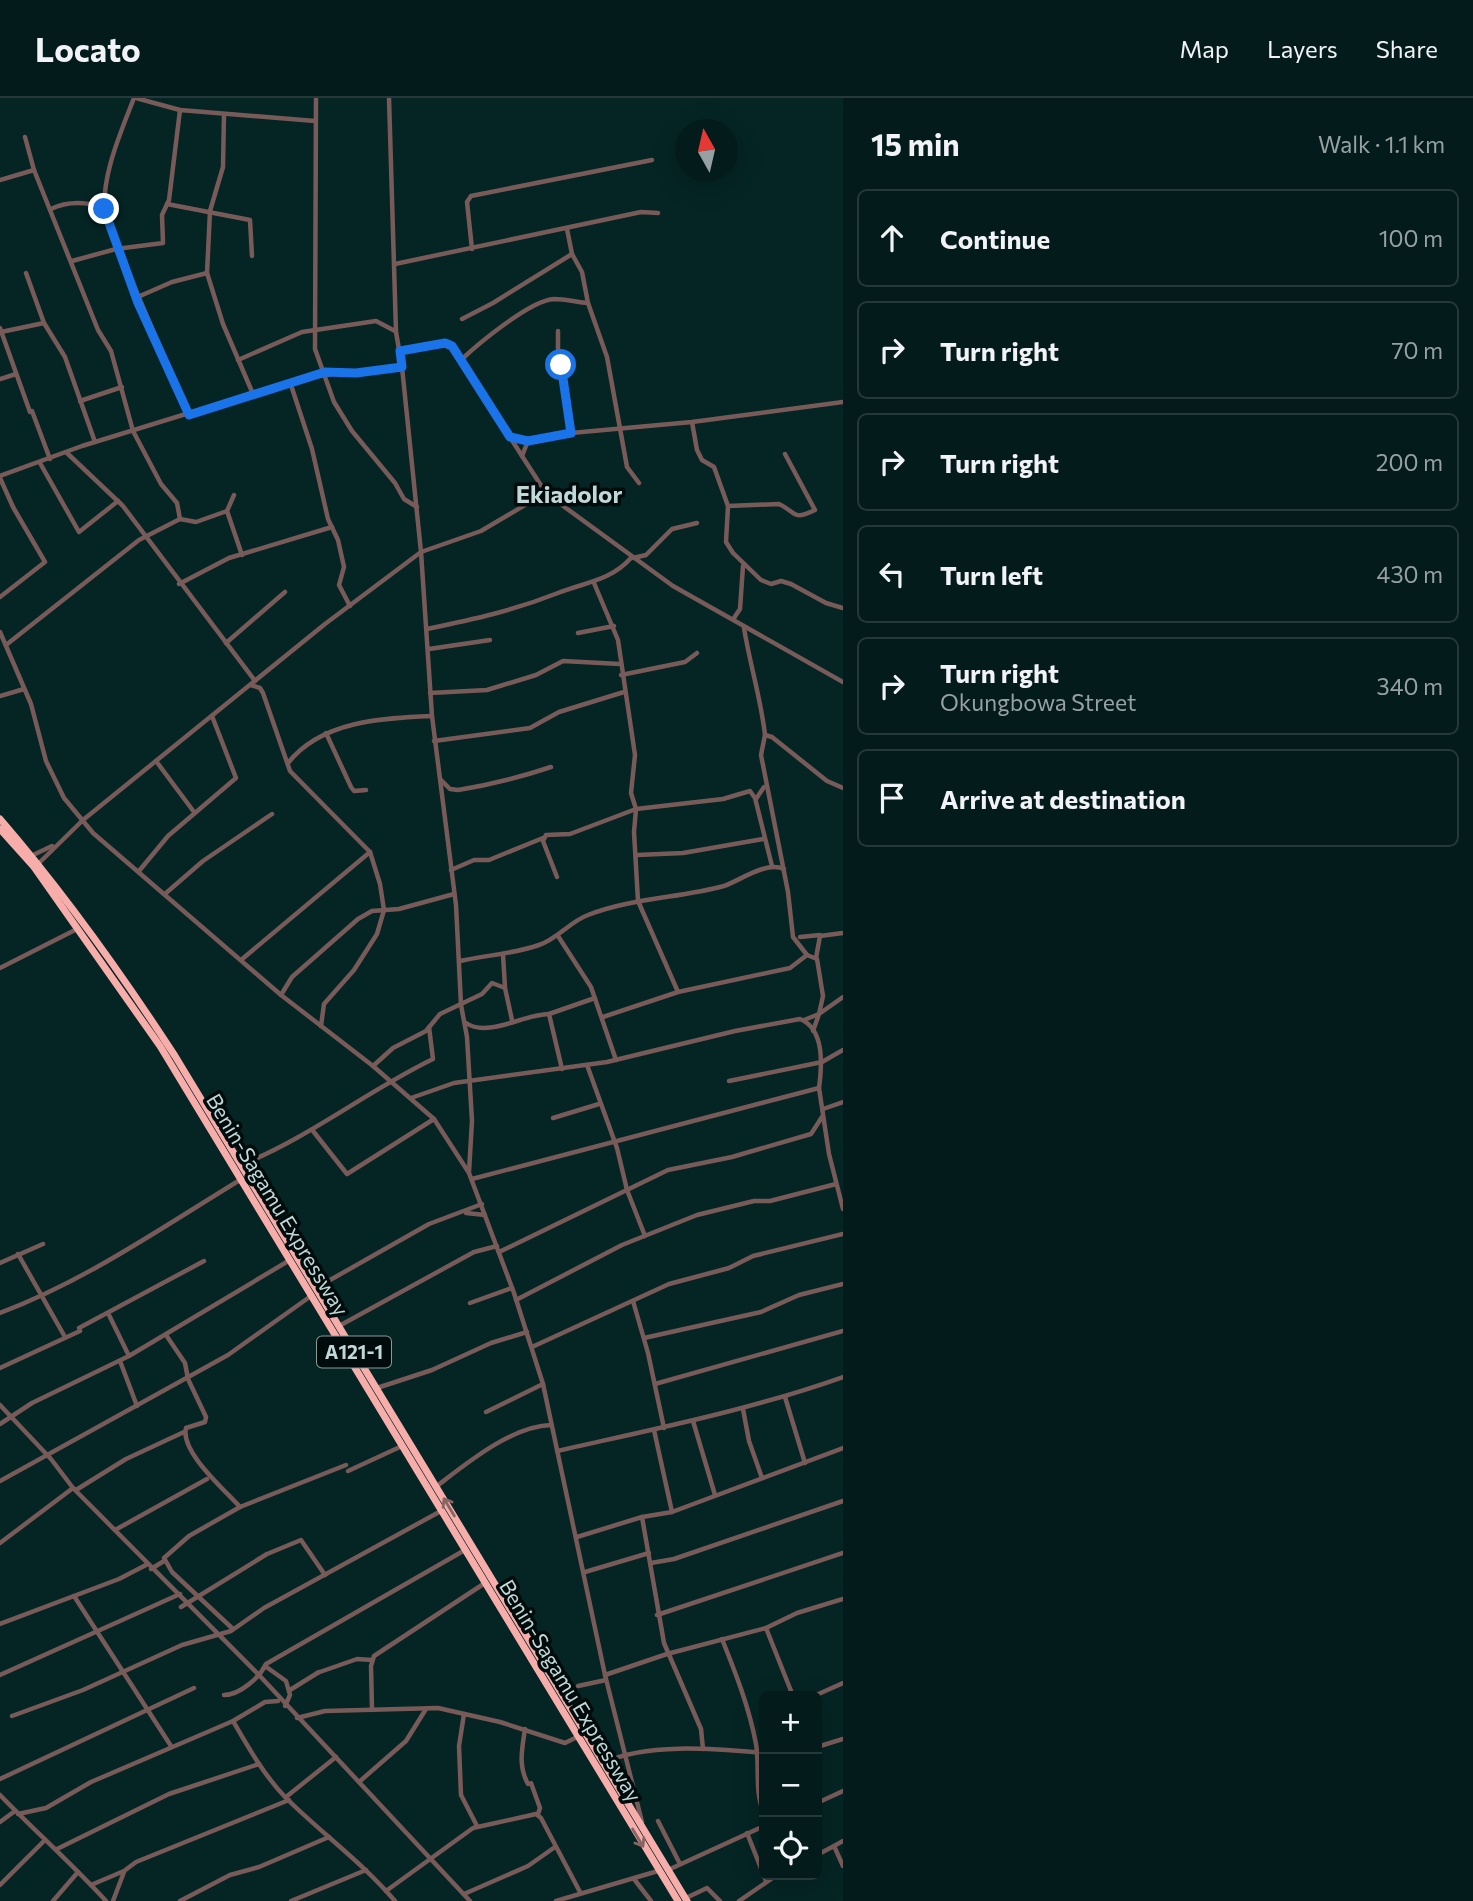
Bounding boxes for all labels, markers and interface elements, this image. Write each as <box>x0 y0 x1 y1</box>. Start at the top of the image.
text: Locato <box>35 28 141 69</box>
text: Map <box>1180 34 1229 63</box>
text: Layers <box>1267 34 1338 63</box>
text: Share <box>1376 34 1438 63</box>
north arrow <box>675 119 738 182</box>
text: 15 min <box>871 125 960 162</box>
text: Walk · 1.1 km <box>1318 130 1445 158</box>
route end <box>88 193 119 224</box>
icon: ahead <box>873 219 911 257</box>
text: Continue <box>940 223 1050 254</box>
text: 100 m <box>1379 224 1443 252</box>
icon: right <box>873 331 911 369</box>
text: Turn right <box>940 335 1059 366</box>
text: 70 m <box>1391 336 1443 364</box>
route start <box>545 349 576 380</box>
icon: right <box>873 443 911 481</box>
text: Turn right <box>940 447 1059 478</box>
text: 200 m <box>1376 448 1443 476</box>
district label: Ekiadolor <box>516 479 622 508</box>
icon: left <box>873 555 911 593</box>
text: Turn left <box>940 559 1043 590</box>
text: 430 m <box>1377 560 1443 588</box>
text: Turn right <box>940 657 1059 688</box>
icon: right <box>873 667 911 705</box>
text: 340 m <box>1377 672 1443 700</box>
text: Okungbowa Street <box>940 688 1136 716</box>
icon: arrive <box>873 779 911 817</box>
text: Arrive at destination <box>940 783 1186 814</box>
street label: Benin-Sagamu Expressway <box>202 1089 355 1320</box>
road number: A121-1 <box>317 1336 391 1368</box>
one-way arrow <box>442 1497 456 1517</box>
street label: Benin-Sagamu Expressway <box>495 1575 648 1806</box>
map controls <box>759 1691 822 1880</box>
button: + <box>759 1691 822 1754</box>
button: − <box>759 1754 822 1817</box>
button: locate <box>759 1817 822 1880</box>
one-way arrow <box>632 1828 646 1848</box>

